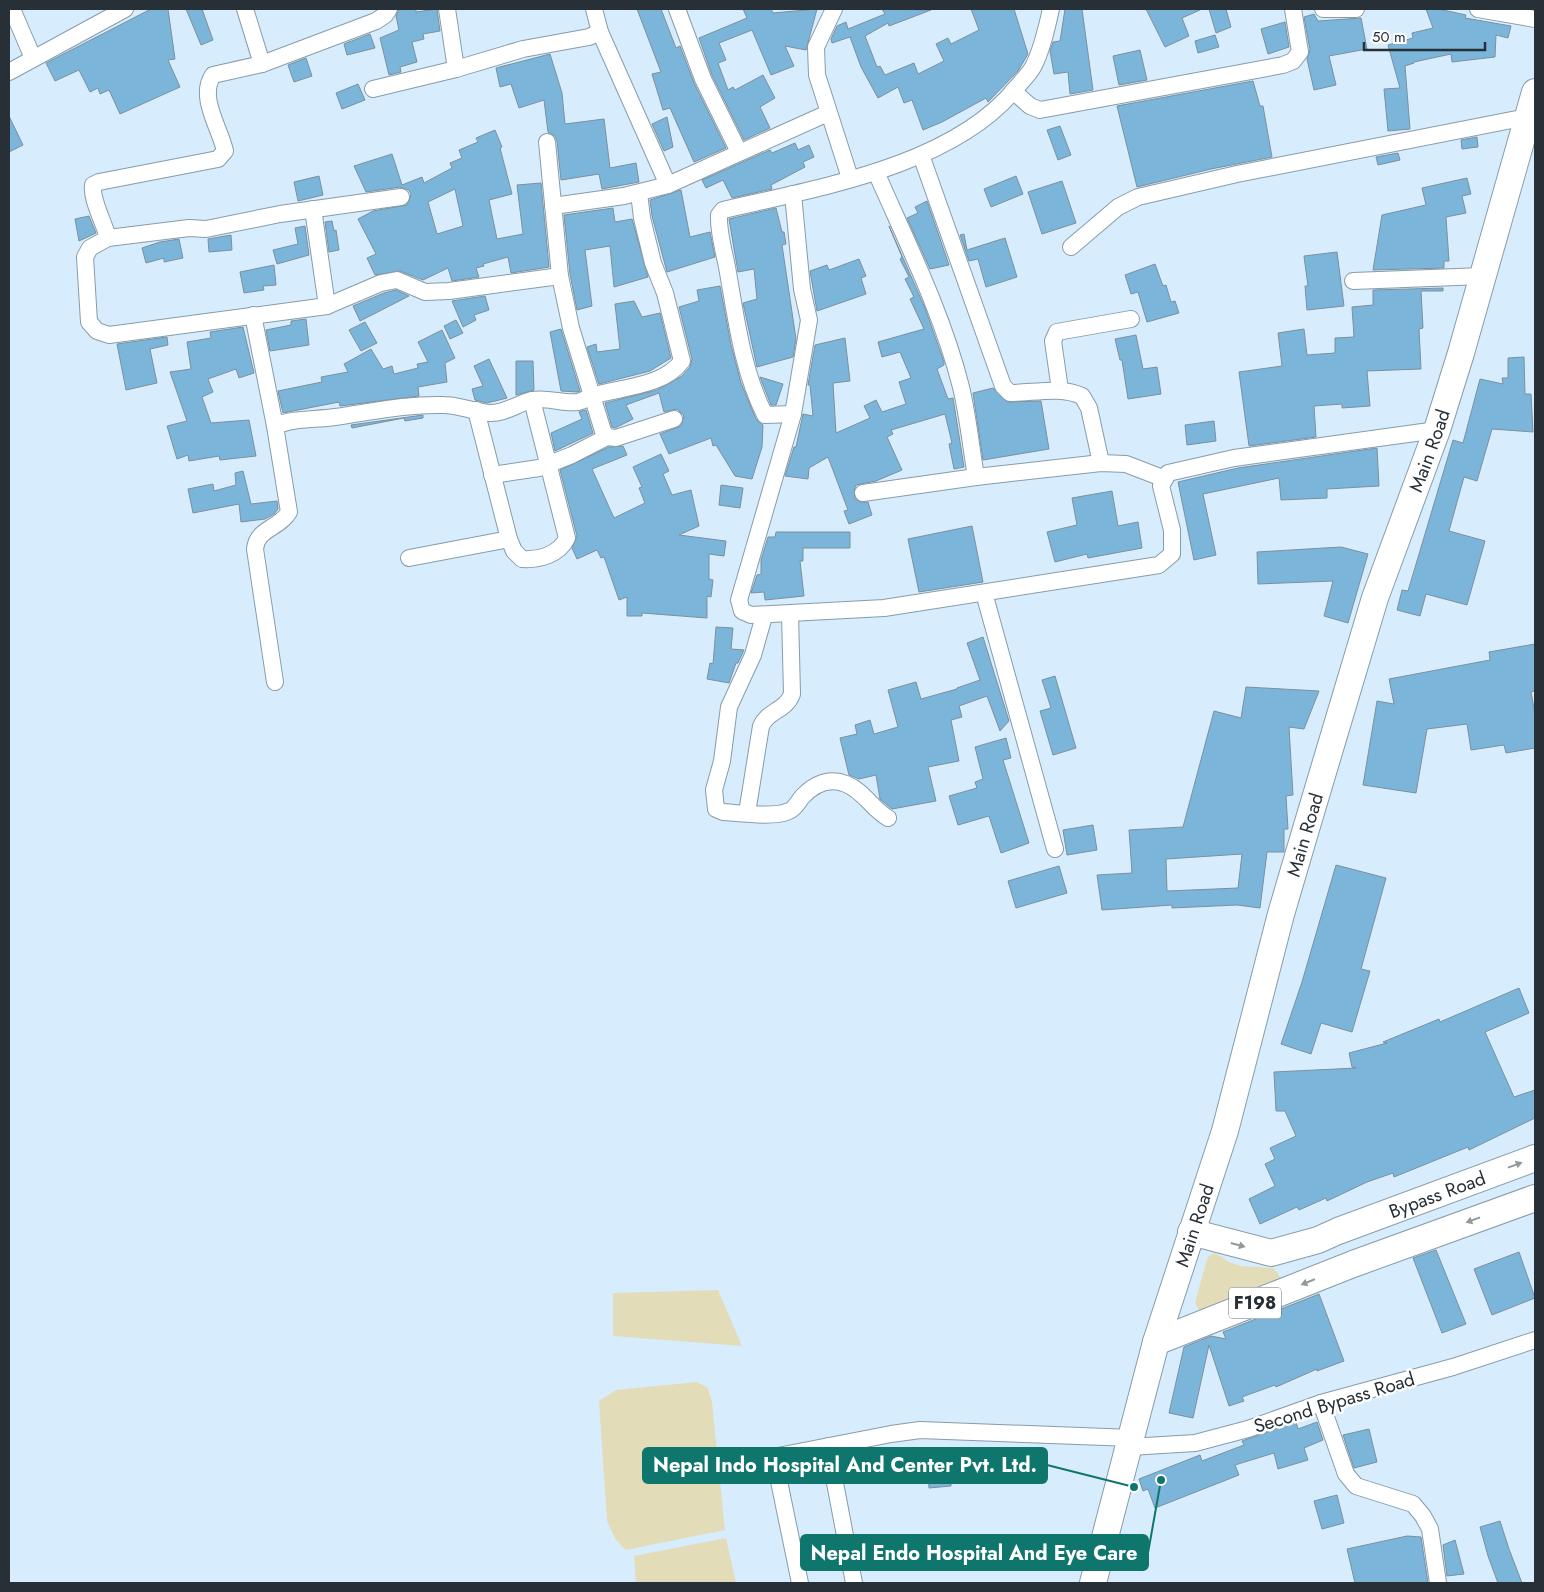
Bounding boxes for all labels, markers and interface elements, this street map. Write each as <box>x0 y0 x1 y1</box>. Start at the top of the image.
scale bar <box>1364 20 1485 52</box>
text: 50 m <box>1372 26 1406 48</box>
street label: Main Road <box>1402 406 1457 496</box>
street label: Main Road <box>1280 790 1330 880</box>
one-way arrow <box>1507 1161 1522 1168</box>
street label: Bypass Road <box>1385 1165 1489 1225</box>
street label: Main Road <box>1168 1180 1221 1270</box>
one-way arrow <box>1465 1217 1480 1225</box>
one-way arrow <box>1231 1242 1246 1250</box>
one-way arrow <box>1300 1278 1315 1286</box>
road number: F198 <box>1229 1288 1281 1319</box>
street label: Second Bypass Road <box>1250 1365 1418 1440</box>
callout: Nepal Indo Hospital And Center Pvt. Ltd. <box>643 1448 1047 1483</box>
text: Nepal Indo Hospital And Center Pvt. Ltd. <box>653 1451 1037 1480</box>
callout: Nepal Endo Hospital And Eye Care <box>801 1535 1148 1570</box>
text: Nepal Endo Hospital And Eye Care <box>811 1539 1137 1568</box>

